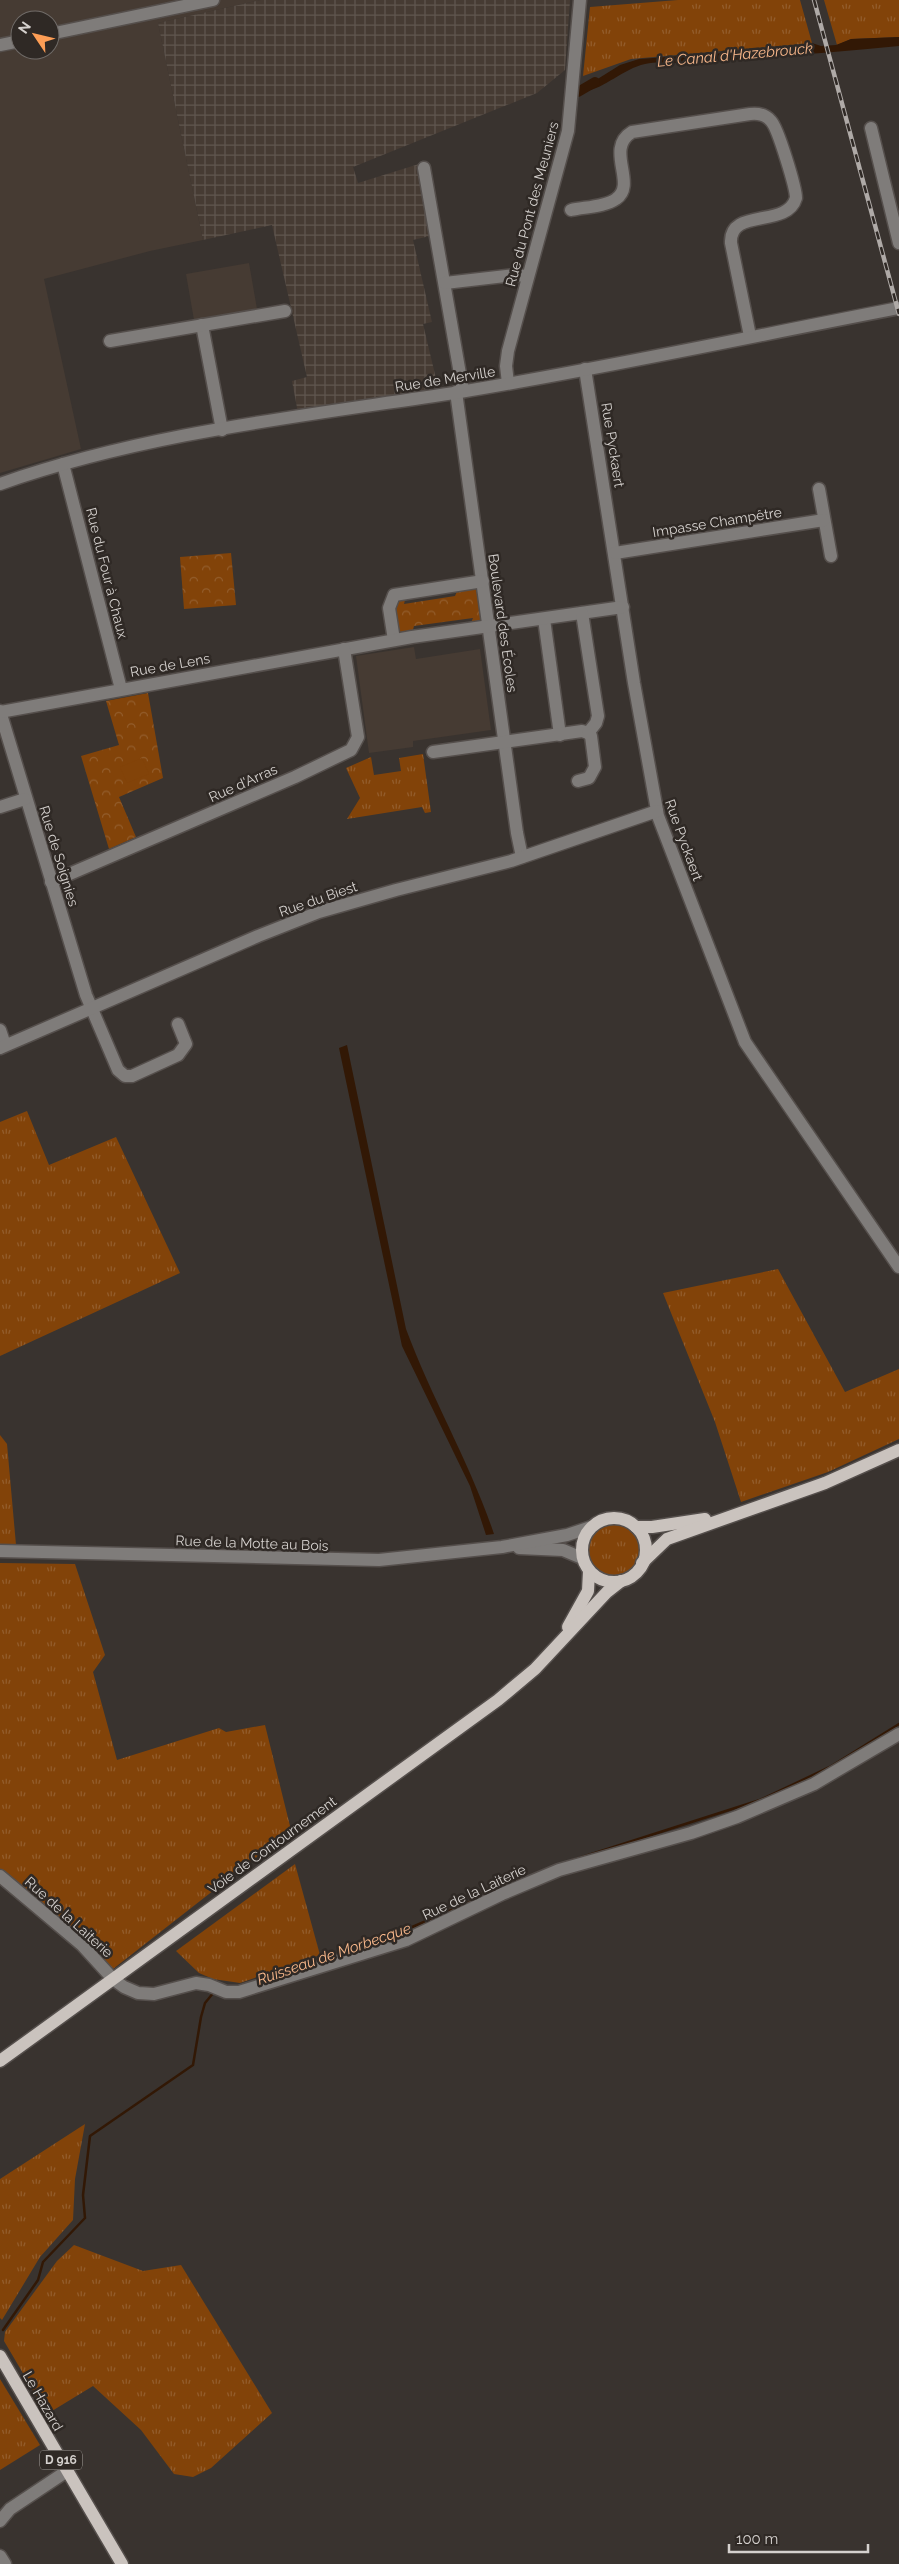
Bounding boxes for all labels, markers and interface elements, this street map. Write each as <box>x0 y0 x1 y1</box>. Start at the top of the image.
north arrow <box>10 10 60 60</box>
text: N <box>15 19 34 37</box>
water label: Le Canal d'Hazebrouck <box>656 39 814 71</box>
street label: Rue du Pont des Meuniers <box>502 120 562 288</box>
street label: Rue de Merville <box>394 363 496 395</box>
street label: Rue Pyckaert <box>598 401 628 489</box>
street label: Impasse Champêtre <box>651 504 783 540</box>
street label: Rue du Four à Chaux <box>83 506 131 640</box>
street label: Boulevard des Écoles <box>485 552 522 694</box>
street label: Rue de Lens <box>129 650 211 680</box>
street label: Rue d'Arras <box>206 761 280 805</box>
street label: Rue Pyckaert <box>662 797 706 883</box>
street label: Rue de Soignies <box>36 804 82 908</box>
street label: Rue du Biest <box>277 878 360 920</box>
street label: Rue de la Motte au Bois <box>175 1532 329 1554</box>
street label: Voie de Contournement <box>205 1793 340 1897</box>
street label: Rue de la Laiterie <box>420 1861 528 1923</box>
street label: Rue de la Laiterie <box>22 1873 116 1961</box>
water label: Ruisseau de Morbecque <box>255 1919 413 1989</box>
street label: Le Hazard <box>20 2369 66 2433</box>
road number: D 916 <box>40 2450 82 2470</box>
scale bar <box>729 2522 868 2554</box>
text: 100 m <box>736 2530 778 2548</box>

